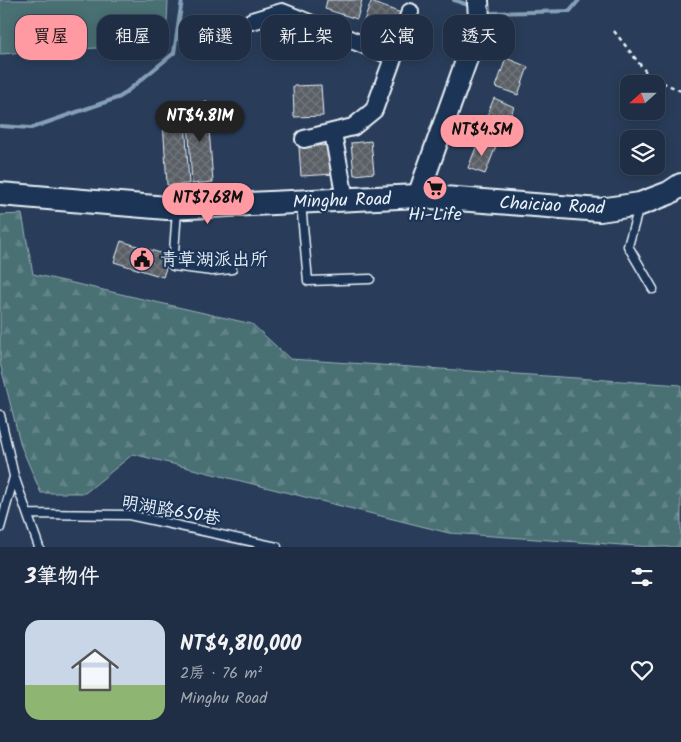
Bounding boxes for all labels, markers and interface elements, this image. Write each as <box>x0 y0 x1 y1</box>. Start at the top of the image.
chip: 買屋 <box>15 15 87 60</box>
chip: 租屋 <box>97 15 169 60</box>
chip: 篩選 <box>179 15 251 60</box>
chip: 新上架 <box>261 15 351 60</box>
chip: 公寓 <box>361 15 433 60</box>
chip: 透天 <box>443 15 515 60</box>
north arrow <box>620 75 665 120</box>
map controls <box>620 75 665 175</box>
pin: NT$4.81M <box>148 100 252 143</box>
text: NT$4.81M <box>166 104 234 129</box>
pin: NT$4.5M <box>436 114 528 157</box>
text: NT$4.5M <box>452 118 512 143</box>
button: layers <box>620 130 665 175</box>
supermarket icon: Hi-Life <box>422 175 448 201</box>
pin: NT$7.68M <box>156 182 260 225</box>
street label: Minghu Road <box>292 185 393 218</box>
text: NT$7.68M <box>173 186 243 211</box>
street label: Chaiciao Road <box>499 189 606 224</box>
place label: Hi-Life <box>408 201 462 230</box>
public building icon: 青草湖派出所 <box>129 246 155 272</box>
place label: 青草湖派出所 <box>160 246 268 275</box>
street label: 明湖路650巷 <box>119 488 223 534</box>
text: 3筆物件 <box>25 561 100 594</box>
icon: filters <box>628 563 656 591</box>
text: NT$4,810,000 <box>180 628 301 661</box>
icon: home <box>65 640 125 700</box>
icon: heart <box>628 656 656 684</box>
text: 2房 · 76 m² <box>180 661 262 686</box>
text: Minghu Road <box>180 686 267 711</box>

